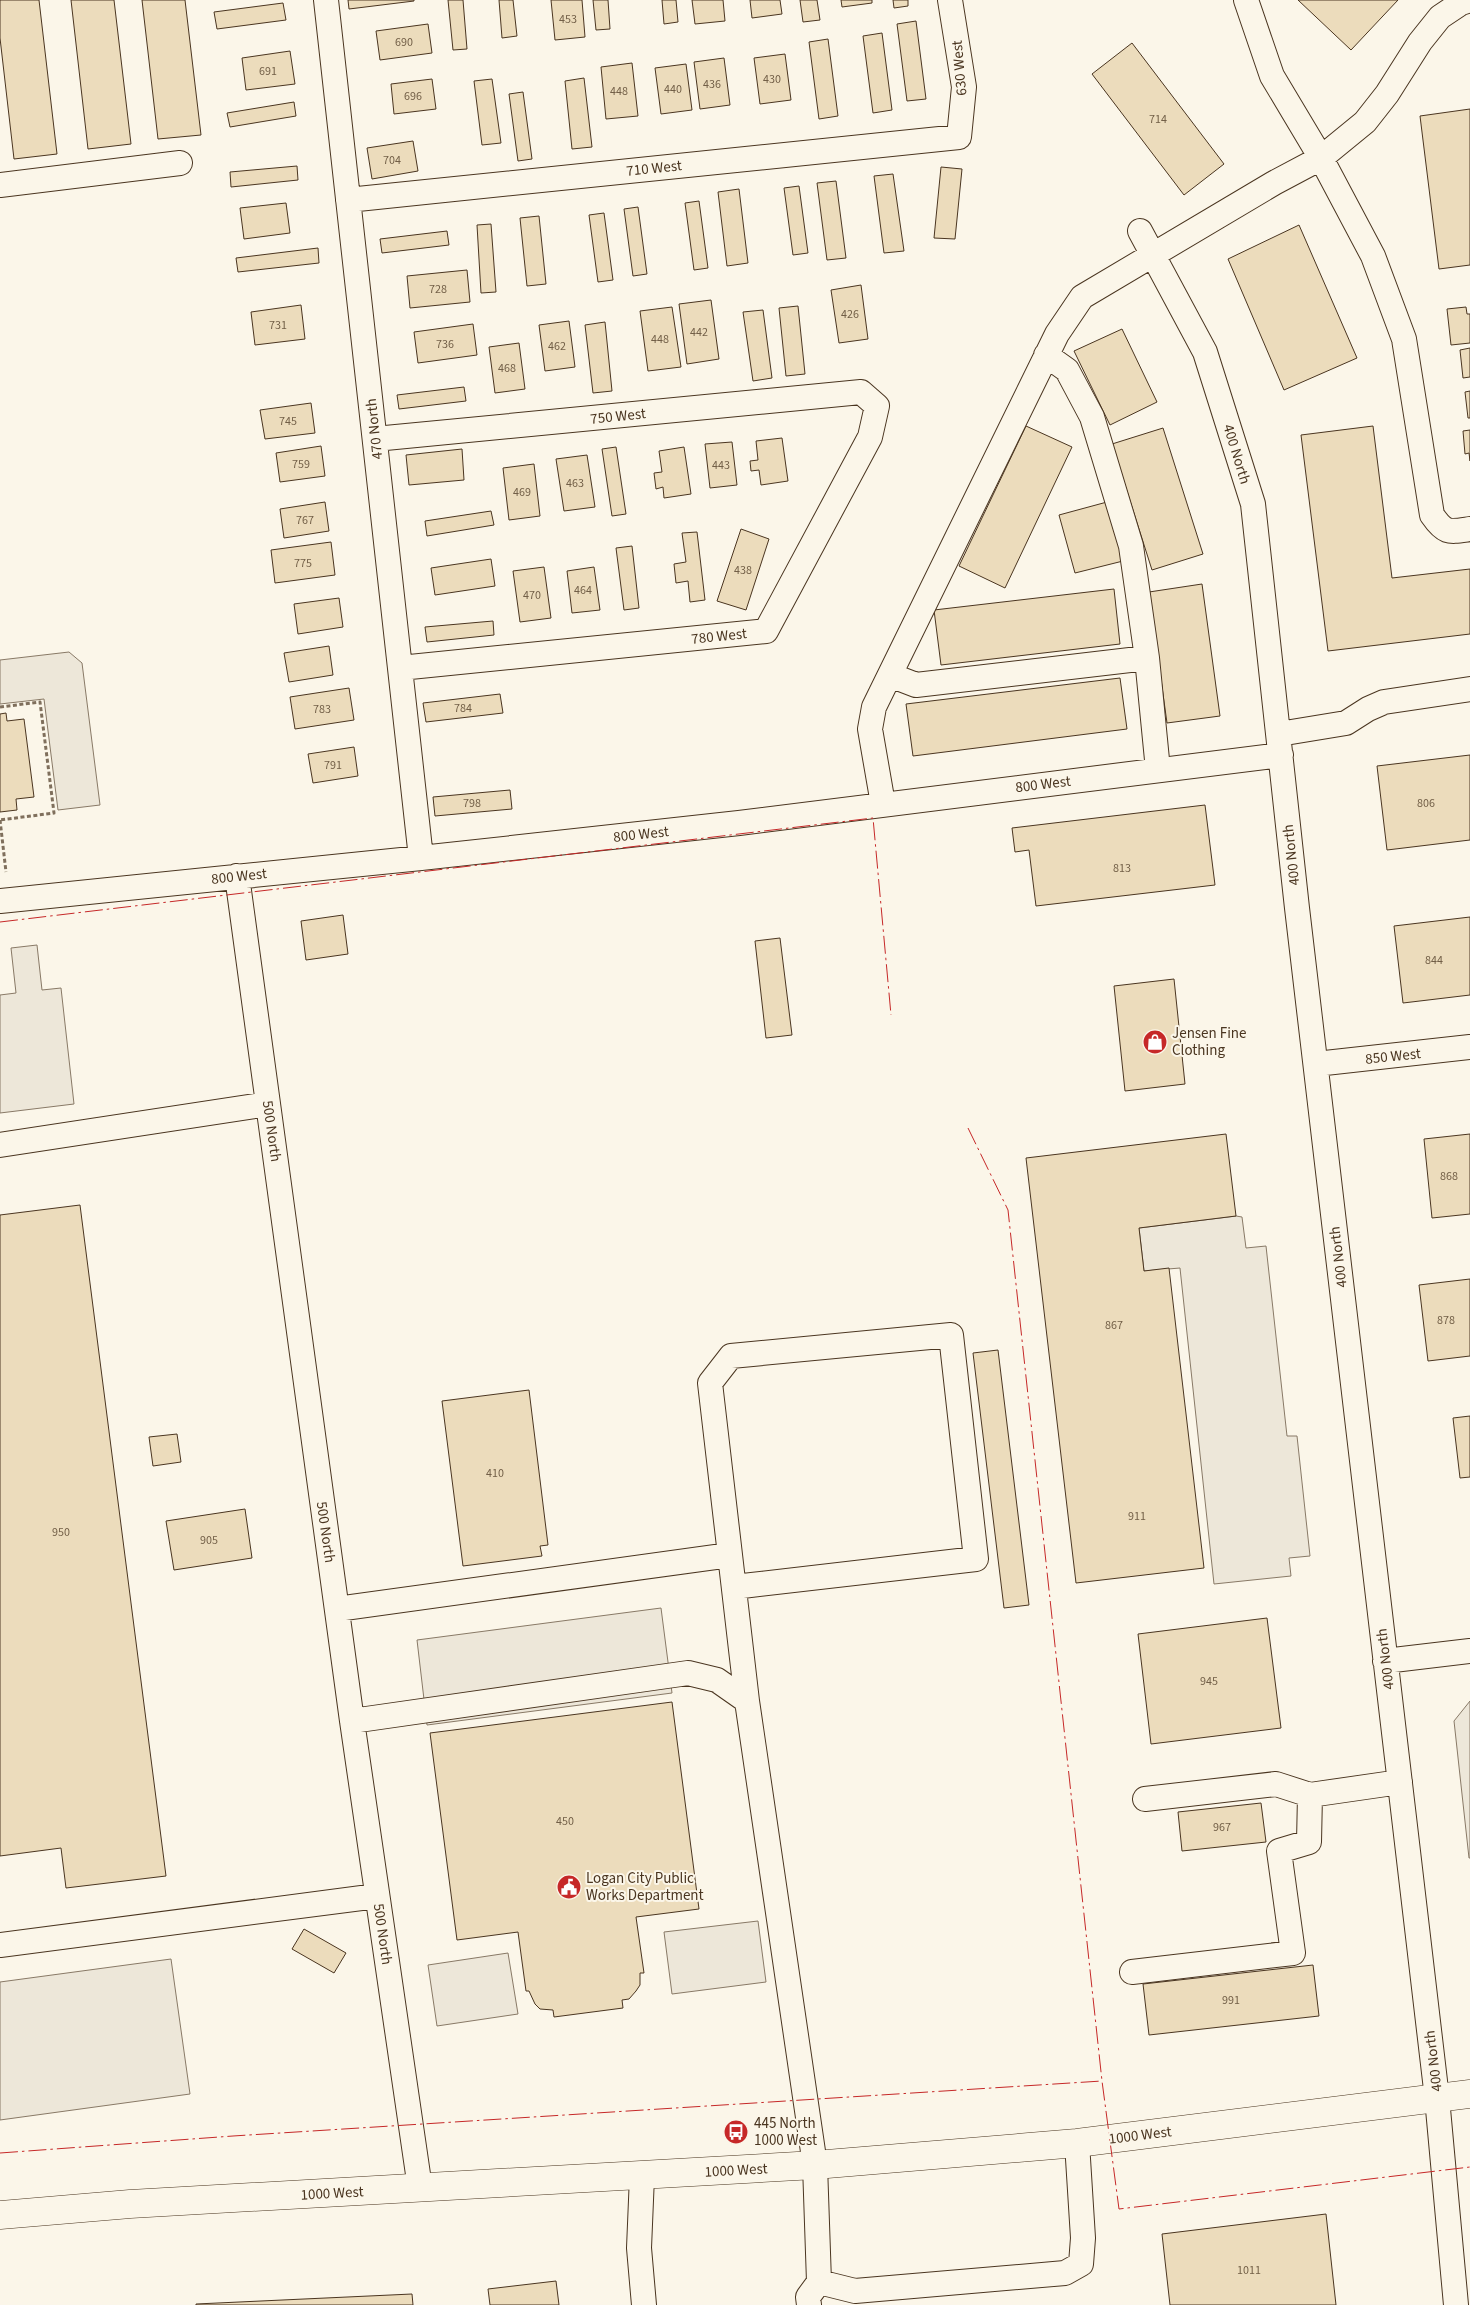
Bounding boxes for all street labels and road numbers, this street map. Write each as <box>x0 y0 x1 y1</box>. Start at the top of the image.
street label: 630 West <box>947 39 972 97</box>
street label: 710 West <box>625 155 683 182</box>
street label: 470 North <box>361 397 388 461</box>
street label: 750 West <box>589 403 647 430</box>
street label: 400 North <box>1217 422 1256 487</box>
street label: 780 West <box>690 623 748 650</box>
street label: 800 West <box>1014 771 1072 798</box>
street label: 800 West <box>612 821 670 848</box>
street label: 400 North <box>1278 823 1305 887</box>
street label: 800 West <box>210 863 268 890</box>
street label: 850 West <box>1364 1043 1422 1070</box>
street label: 500 North <box>257 1099 286 1163</box>
street label: 400 North <box>1324 1225 1353 1289</box>
street label: 500 North <box>311 1500 340 1564</box>
street label: 400 North <box>1371 1627 1400 1691</box>
street label: 500 North <box>368 1902 397 1966</box>
street label: 400 North <box>1419 2029 1448 2093</box>
street label: 1000 West <box>1107 2121 1173 2150</box>
street label: 1000 West <box>704 2158 768 2183</box>
street label: 1000 West <box>300 2181 364 2206</box>

